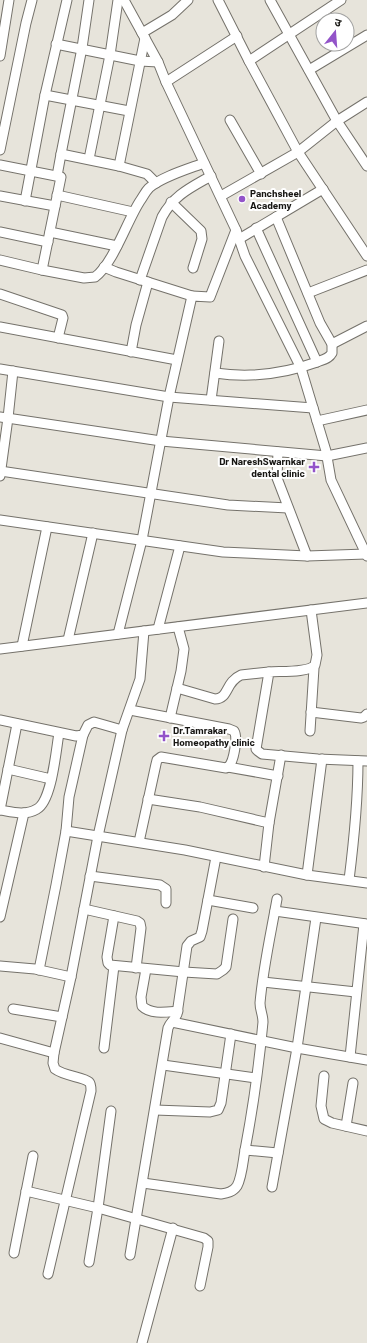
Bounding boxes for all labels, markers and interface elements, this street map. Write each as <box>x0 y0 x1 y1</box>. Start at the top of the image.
north arrow <box>315 12 355 52</box>
text: उ <box>333 15 344 29</box>
place label: Panchsheel Academy <box>250 187 301 211</box>
marker: Panchsheel Academy <box>237 194 247 204</box>
place label: Dr NareshSwarnkar dental clinic <box>219 455 306 479</box>
marker: Dr NareshSwarnkar dental clinic <box>308 461 320 473</box>
place label: Dr.Tamrakar Homeopathy clinic <box>173 724 256 748</box>
marker: Dr.Tamrakar Homeopathy clinic <box>158 730 170 742</box>

